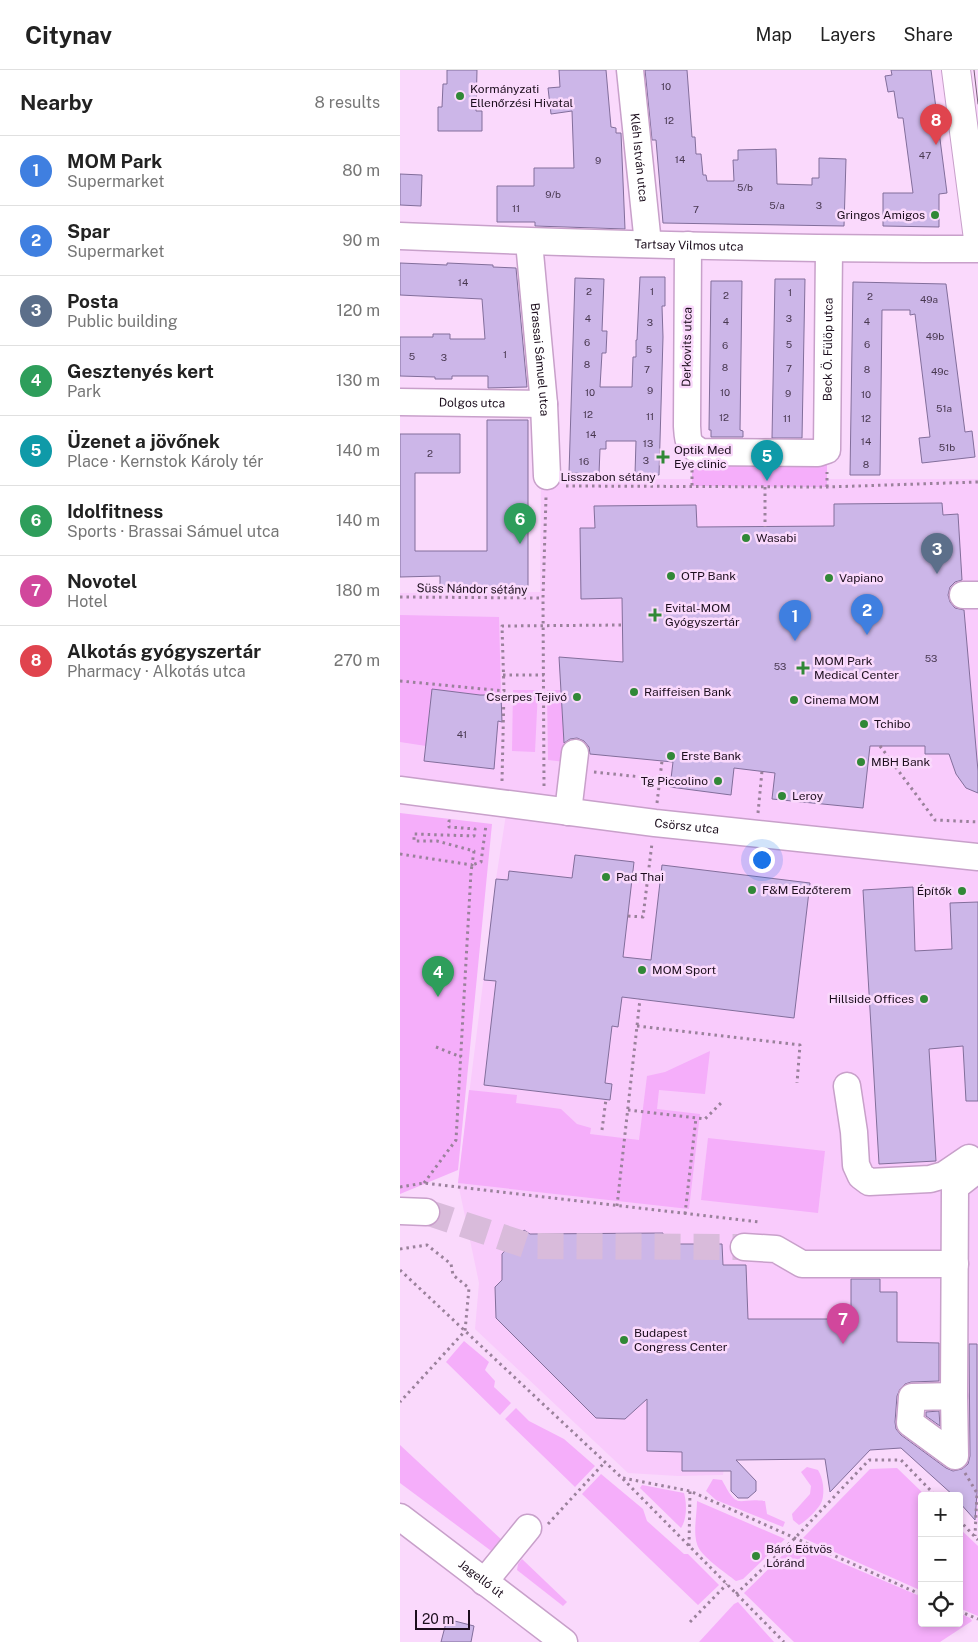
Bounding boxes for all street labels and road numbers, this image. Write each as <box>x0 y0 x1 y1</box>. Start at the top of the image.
street label: Kléh István utca <box>628 112 651 203</box>
street label: Tartsay Vilmos utca <box>634 237 744 254</box>
street label: Beck Ö. Fülöp utca <box>820 297 836 401</box>
street label: Brassai Sámuel utca <box>528 302 552 416</box>
street label: Derkovits utca <box>679 307 695 387</box>
street label: Dolgos utca <box>439 396 505 410</box>
street label: Lisszabon sétány <box>560 470 656 484</box>
street label: Süss Nándor sétány <box>416 581 528 597</box>
street label: Csörsz utca <box>654 816 720 837</box>
street label: Jagelló út <box>456 1557 507 1601</box>

